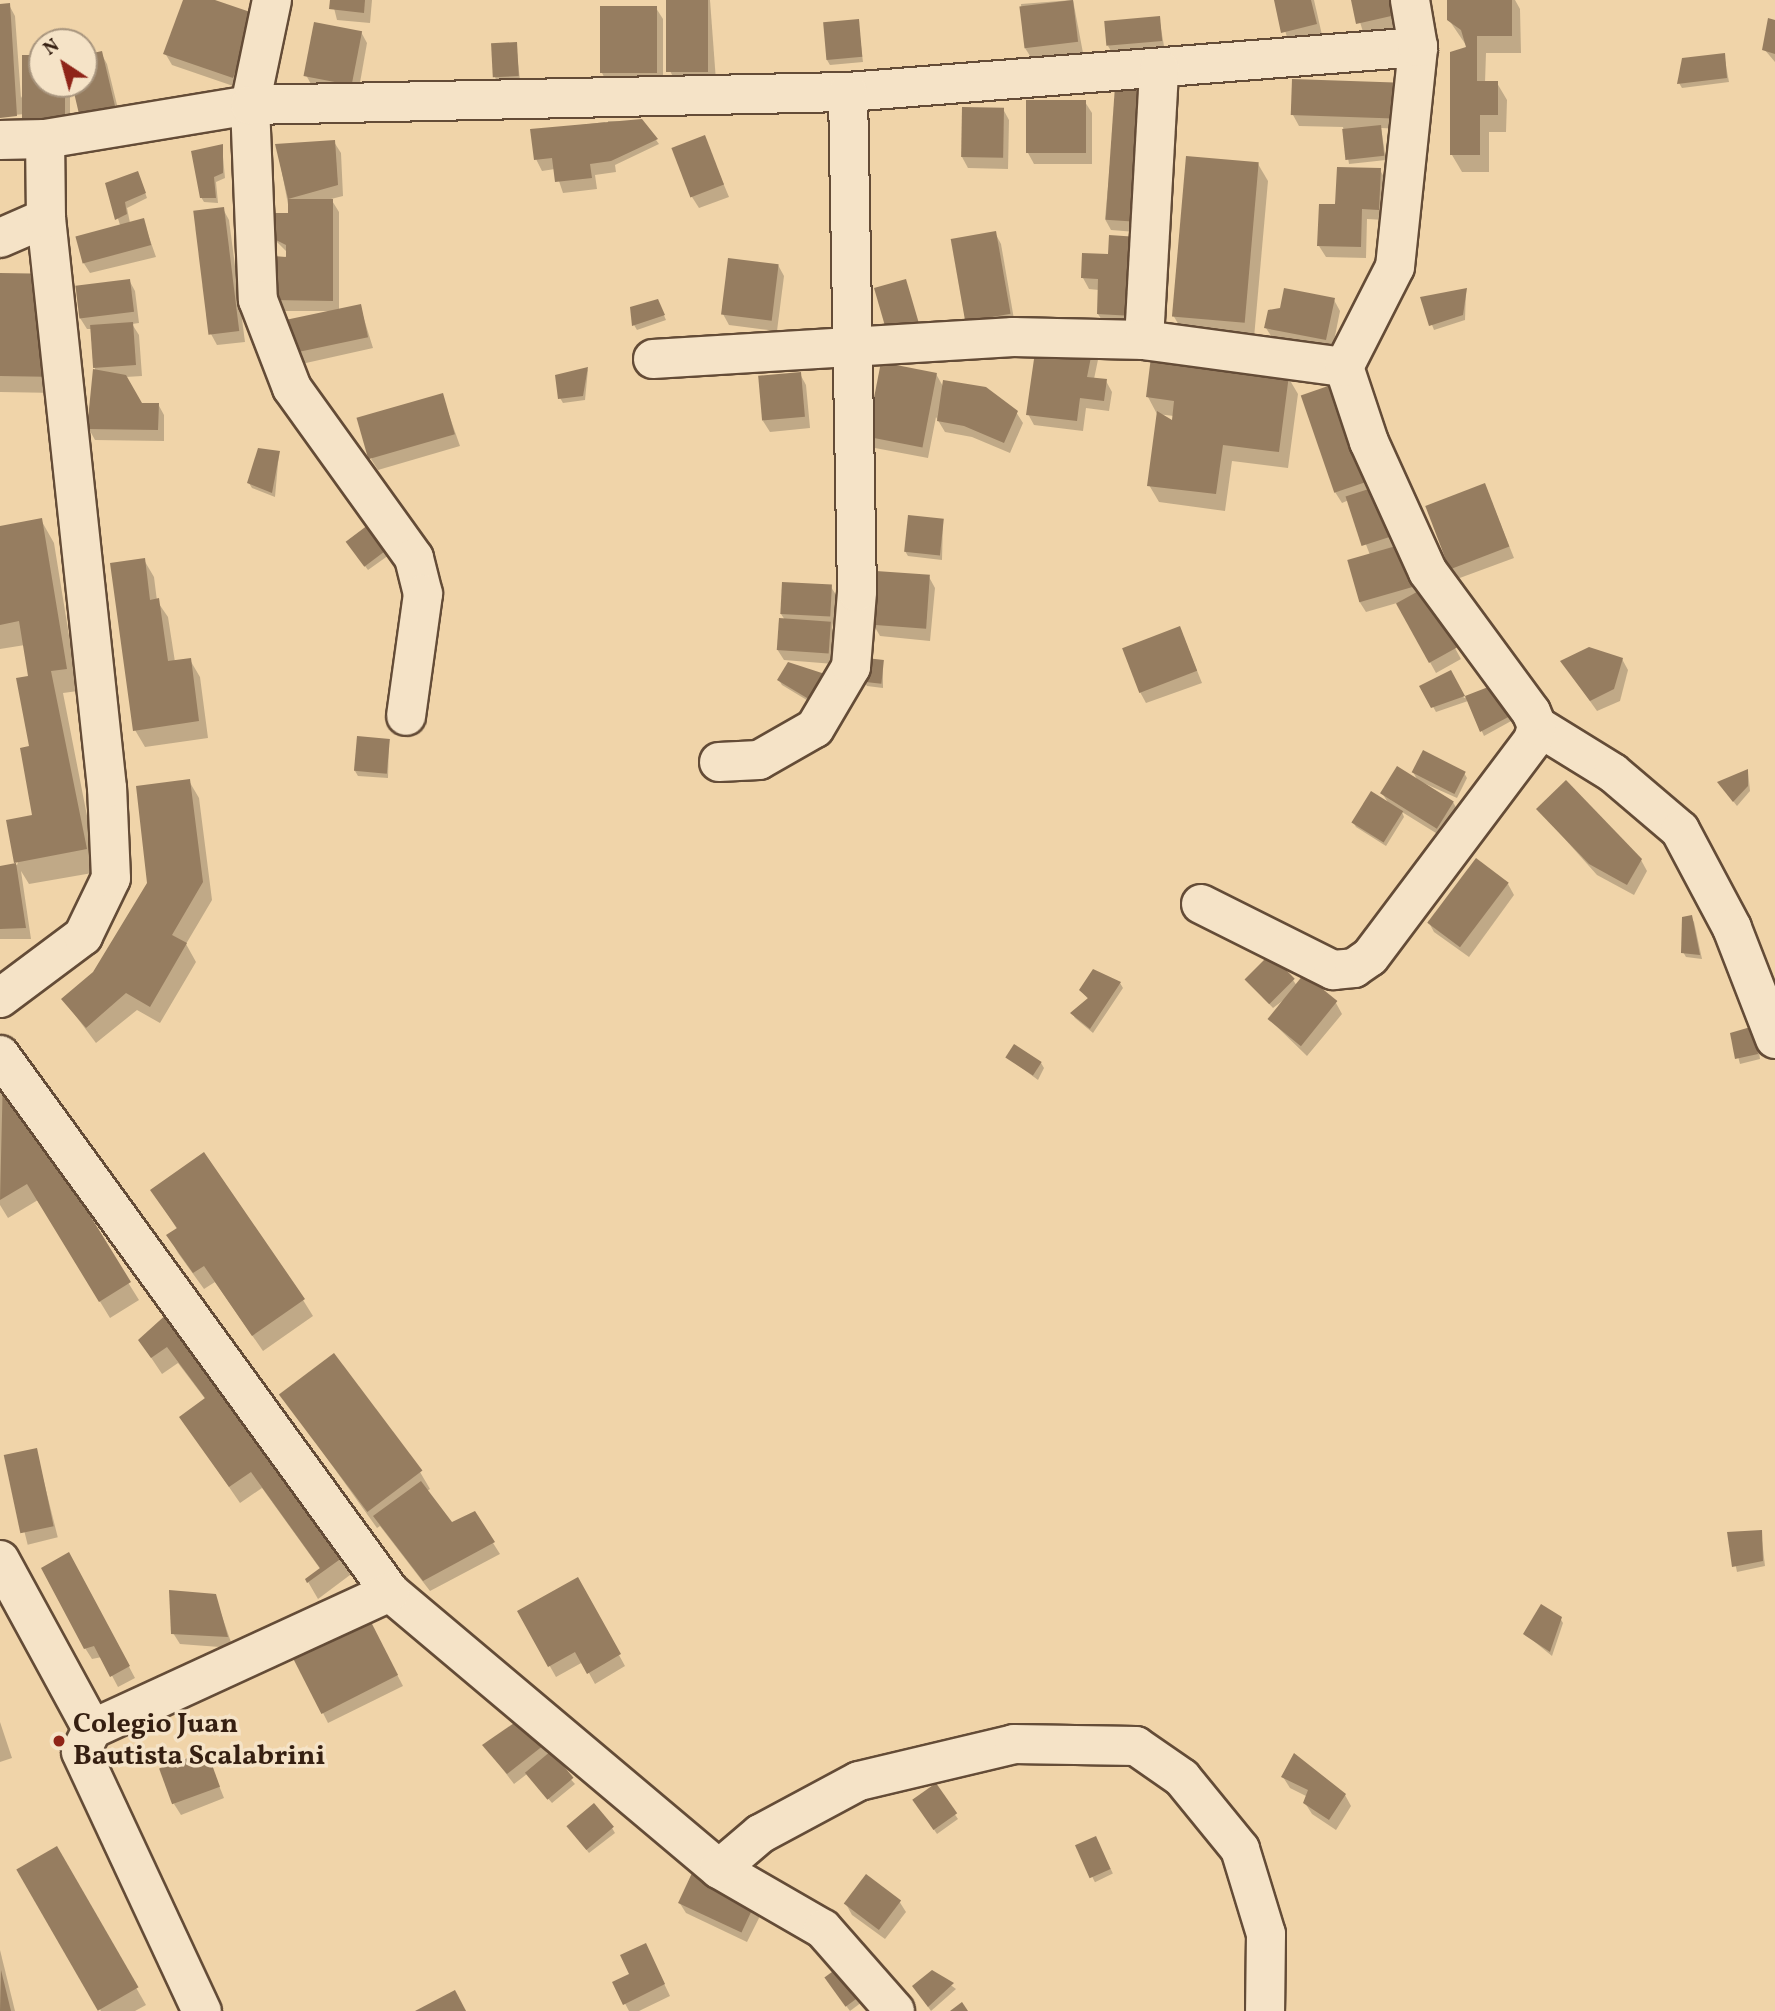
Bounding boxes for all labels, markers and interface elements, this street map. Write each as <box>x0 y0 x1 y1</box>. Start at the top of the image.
north arrow <box>28 28 98 98</box>
text: N <box>39 33 65 62</box>
place label: Colegio Juan Bautista Scalabrini <box>73 1708 325 1774</box>
marker: Colegio Juan Bautista Scalabrini <box>51 1733 67 1749</box>

